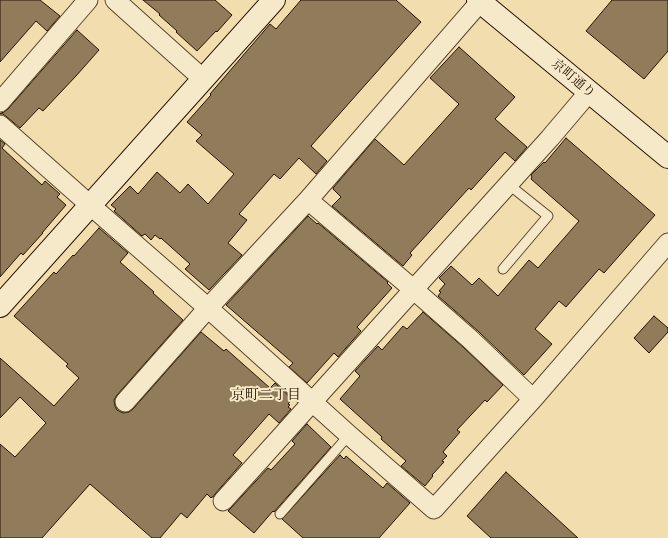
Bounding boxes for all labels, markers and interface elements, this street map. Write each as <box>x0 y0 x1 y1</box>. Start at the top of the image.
street label: 京町通り <box>548 56 598 102</box>
district label: 京町二丁目 <box>231 388 301 404</box>

